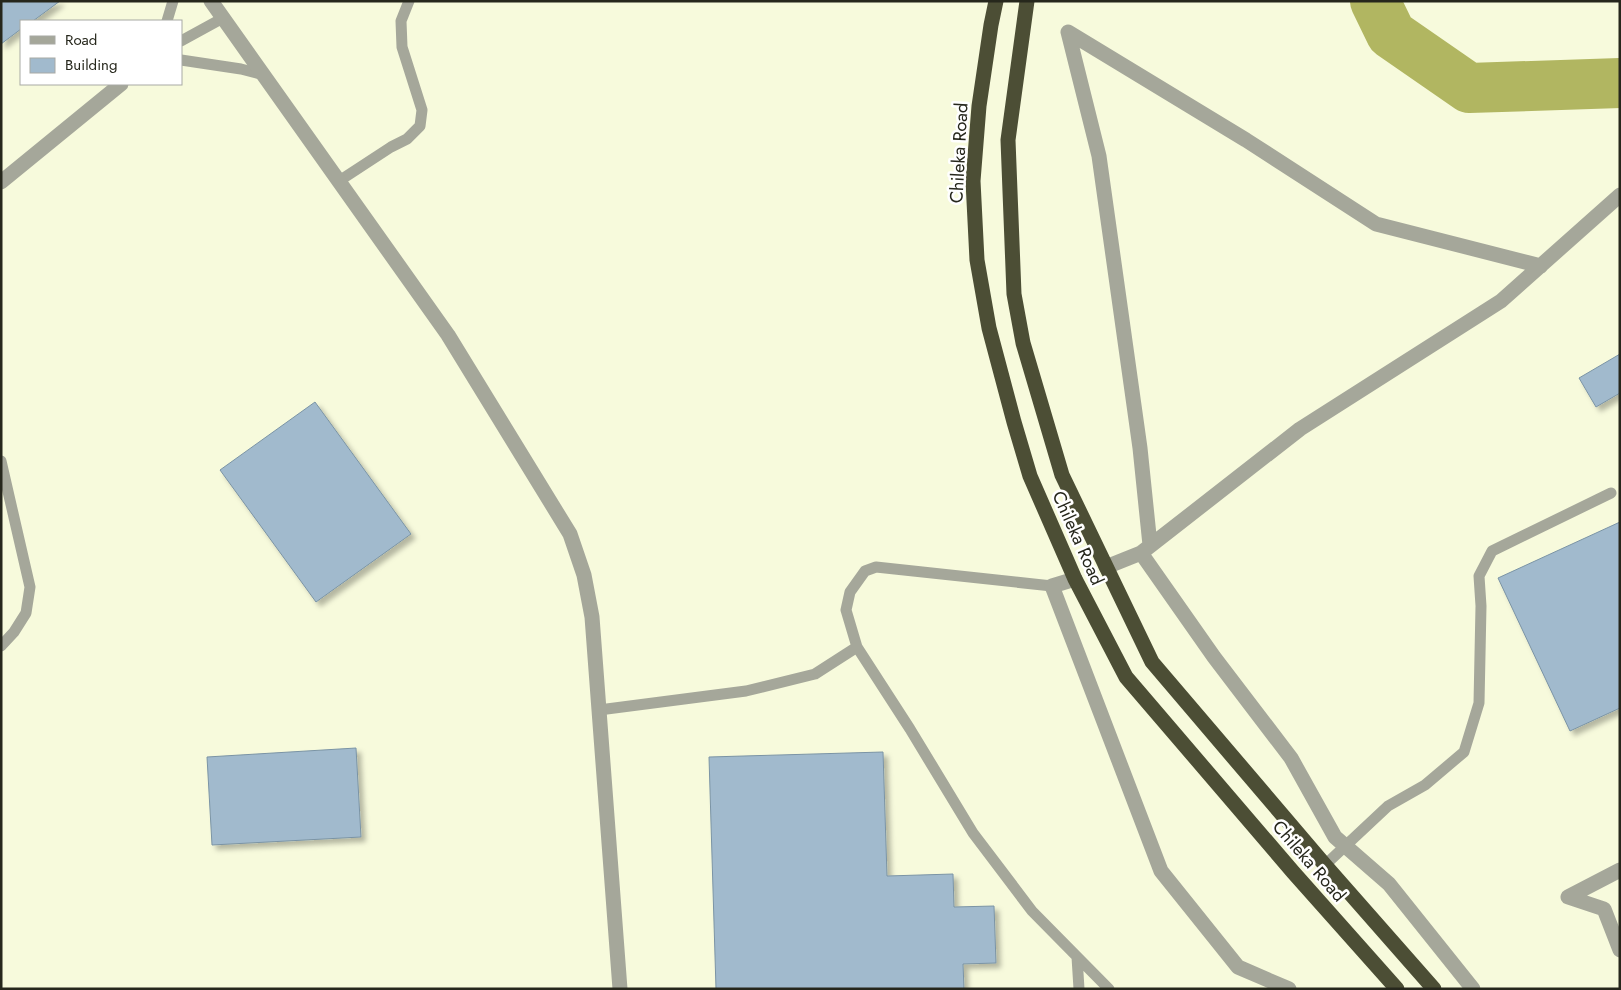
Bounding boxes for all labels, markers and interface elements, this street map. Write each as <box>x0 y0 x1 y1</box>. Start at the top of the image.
legend <box>20 20 182 85</box>
text: Road <box>65 29 97 51</box>
text: Building <box>65 54 117 76</box>
street label: Chileka Road <box>943 102 975 204</box>
street label: Chileka Road <box>1046 487 1110 589</box>
street label: Chileka Road <box>1266 814 1352 908</box>

